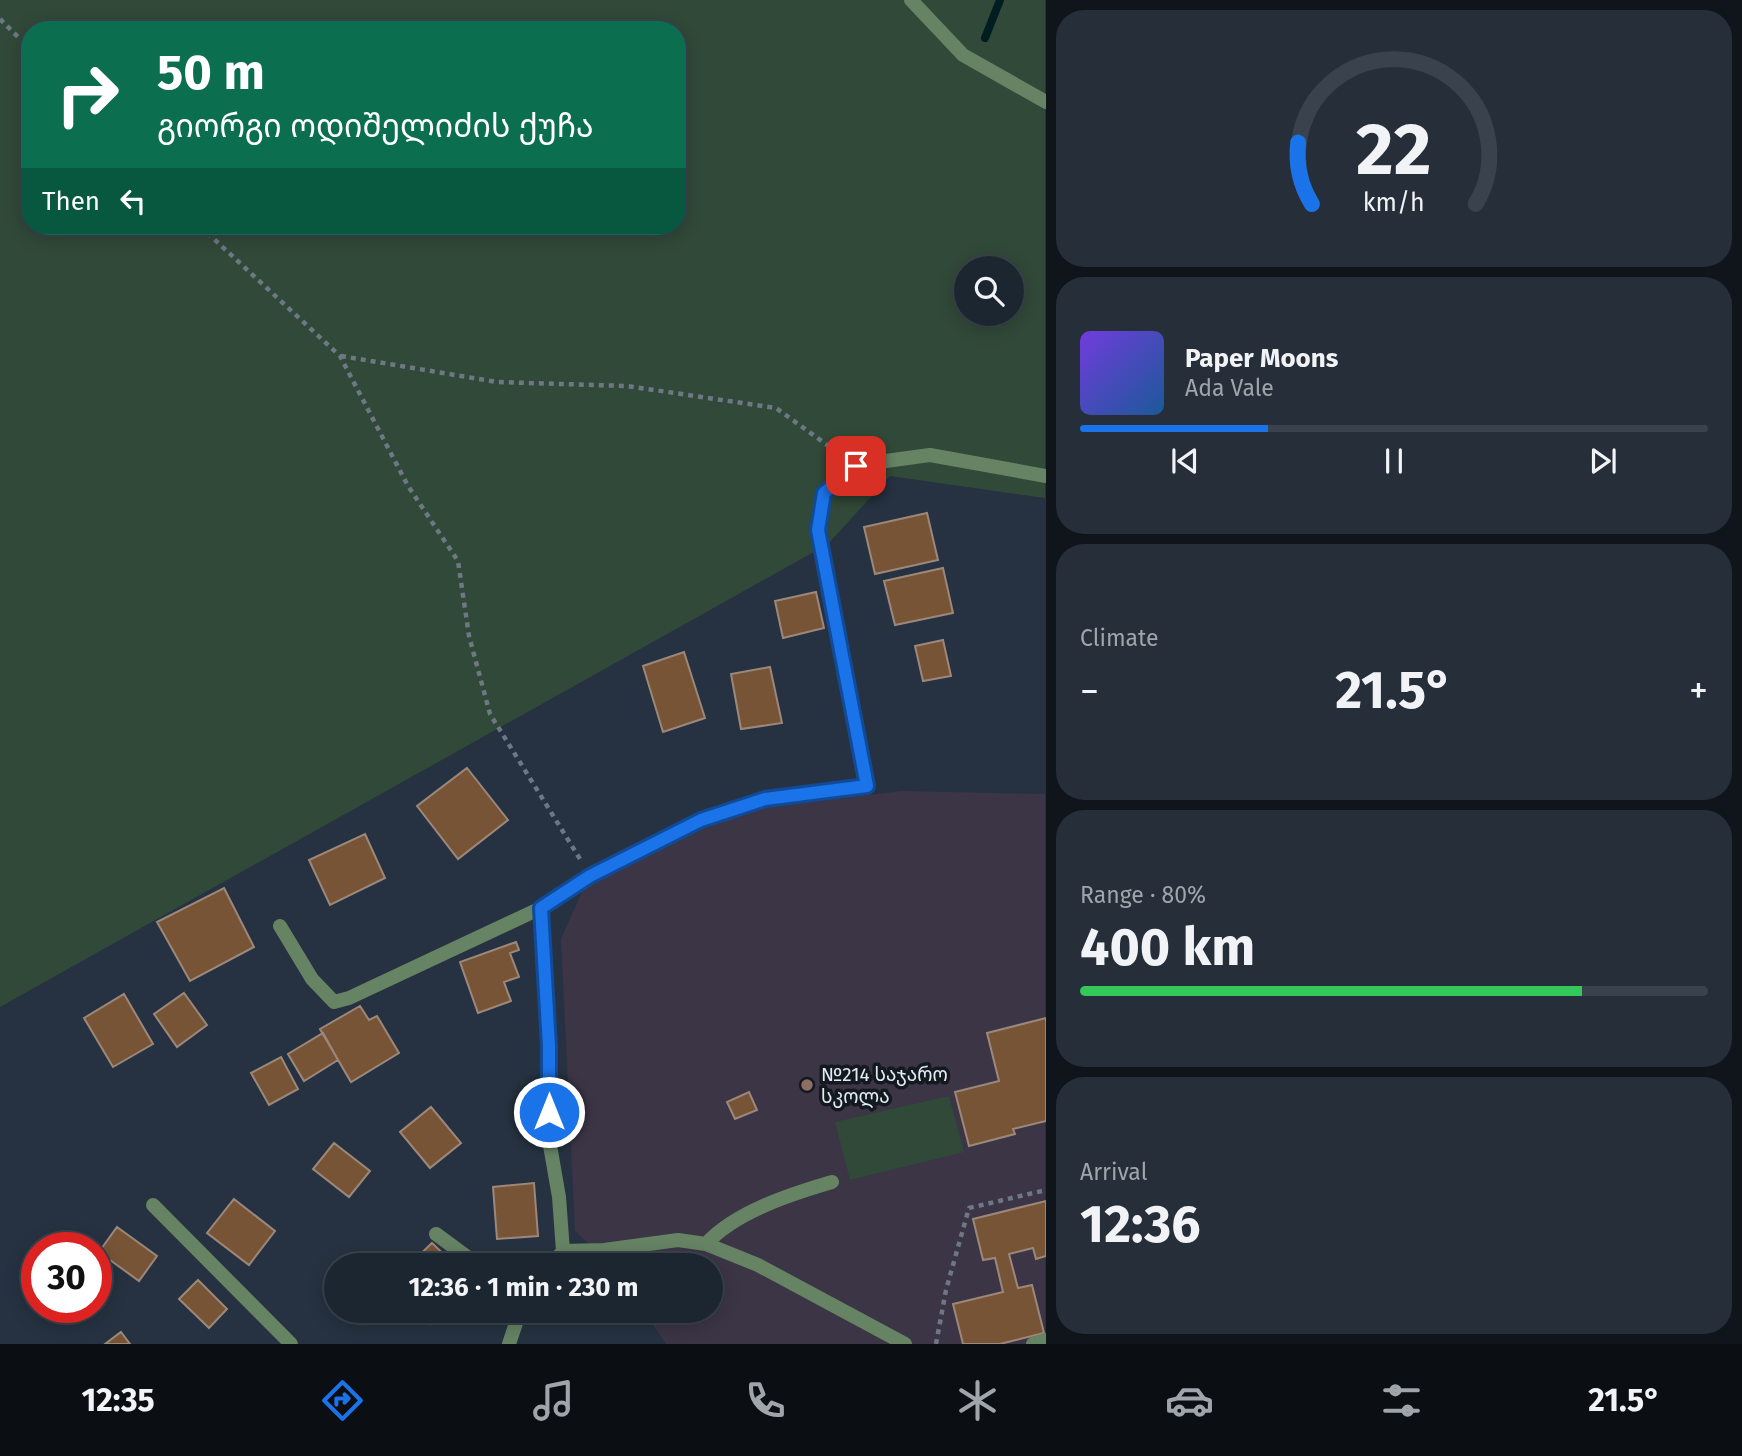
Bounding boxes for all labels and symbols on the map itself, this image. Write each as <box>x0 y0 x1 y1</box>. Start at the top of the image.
pin <box>826 436 886 496</box>
place label: №214 საჯარო სკოლა <box>821 1063 948 1109</box>
position arrow <box>512 1075 586 1149</box>
marker: №214 საჯარო სკოლა <box>799 1077 815 1093</box>
speed limit sign: 30 <box>21 1232 112 1323</box>

